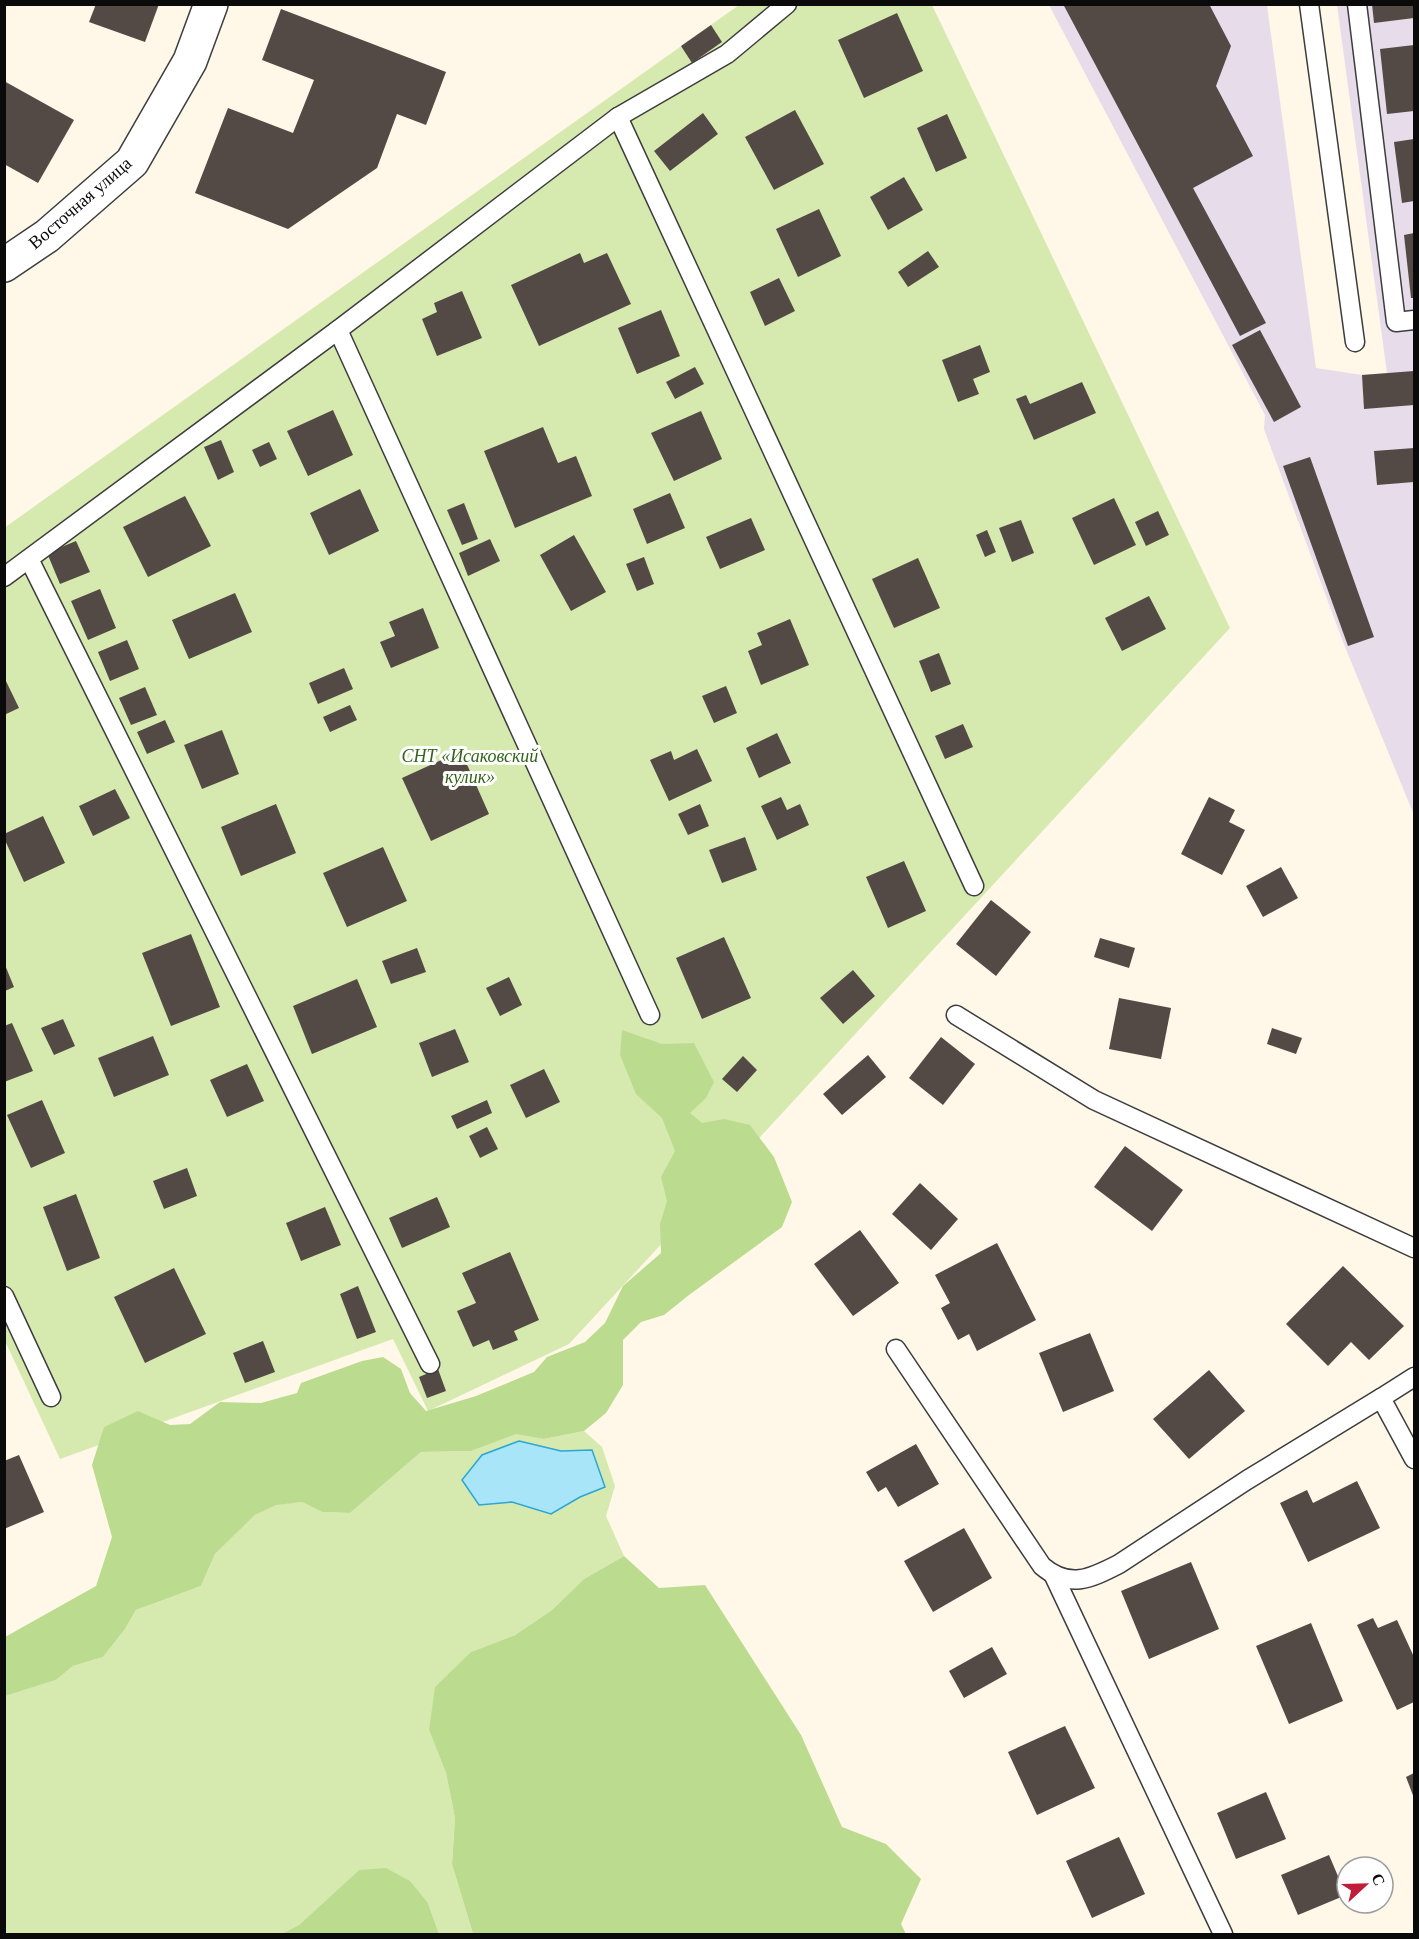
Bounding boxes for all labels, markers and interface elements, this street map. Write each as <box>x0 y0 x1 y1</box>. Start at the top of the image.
street label: Восточная улица <box>25 153 135 253</box>
park label: СНТ «Исаковский кулик» <box>402 746 538 787</box>
north arrow <box>1335 1855 1395 1915</box>
text: С <box>1368 1871 1388 1888</box>

